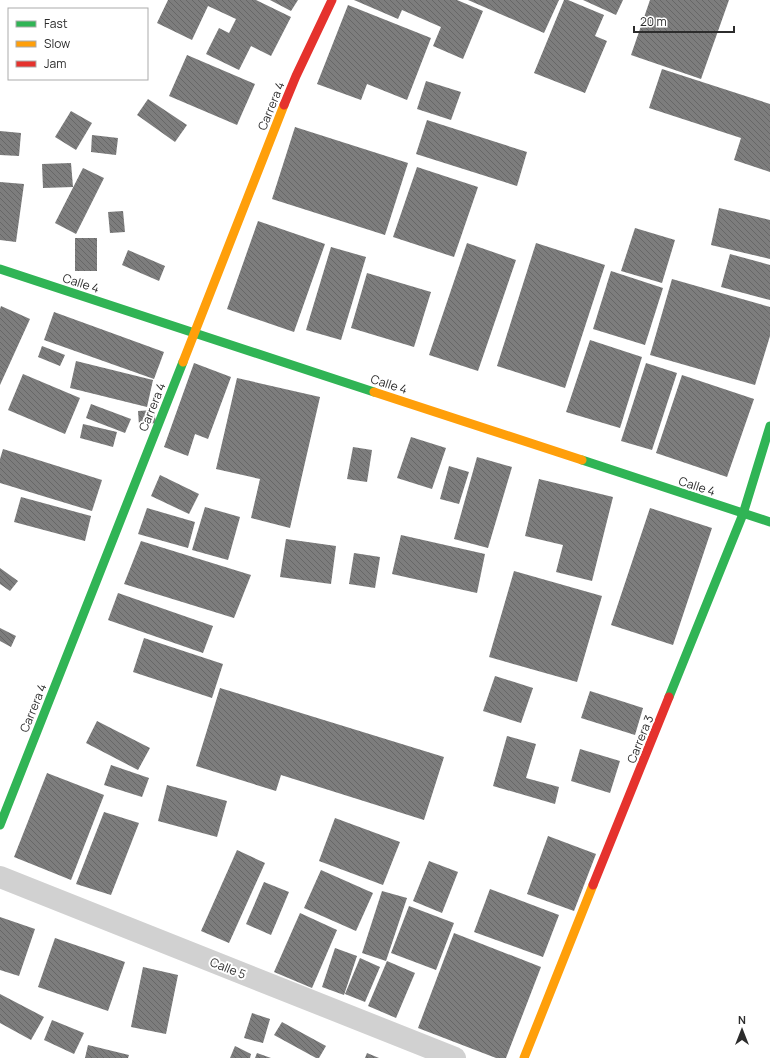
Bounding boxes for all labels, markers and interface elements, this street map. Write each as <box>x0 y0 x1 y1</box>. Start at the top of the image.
legend <box>8 8 148 80</box>
scale bar <box>634 8 734 34</box>
text: 20 m <box>640 13 667 30</box>
text: Fast <box>44 15 68 32</box>
text: Slow <box>44 35 70 52</box>
text: Jam <box>44 55 66 72</box>
street label: Carrera 4 <box>254 79 288 133</box>
street label: Calle 4 <box>61 269 101 297</box>
street label: Calle 4 <box>369 370 409 398</box>
street label: Carrera 4 <box>135 380 169 434</box>
street label: Calle 4 <box>677 472 717 500</box>
street label: Carrera 4 <box>16 681 50 735</box>
street label: Carrera 3 <box>623 712 657 766</box>
street label: Calle 5 <box>208 953 248 983</box>
north arrow <box>722 1010 762 1050</box>
text: N <box>738 1012 746 1027</box>

